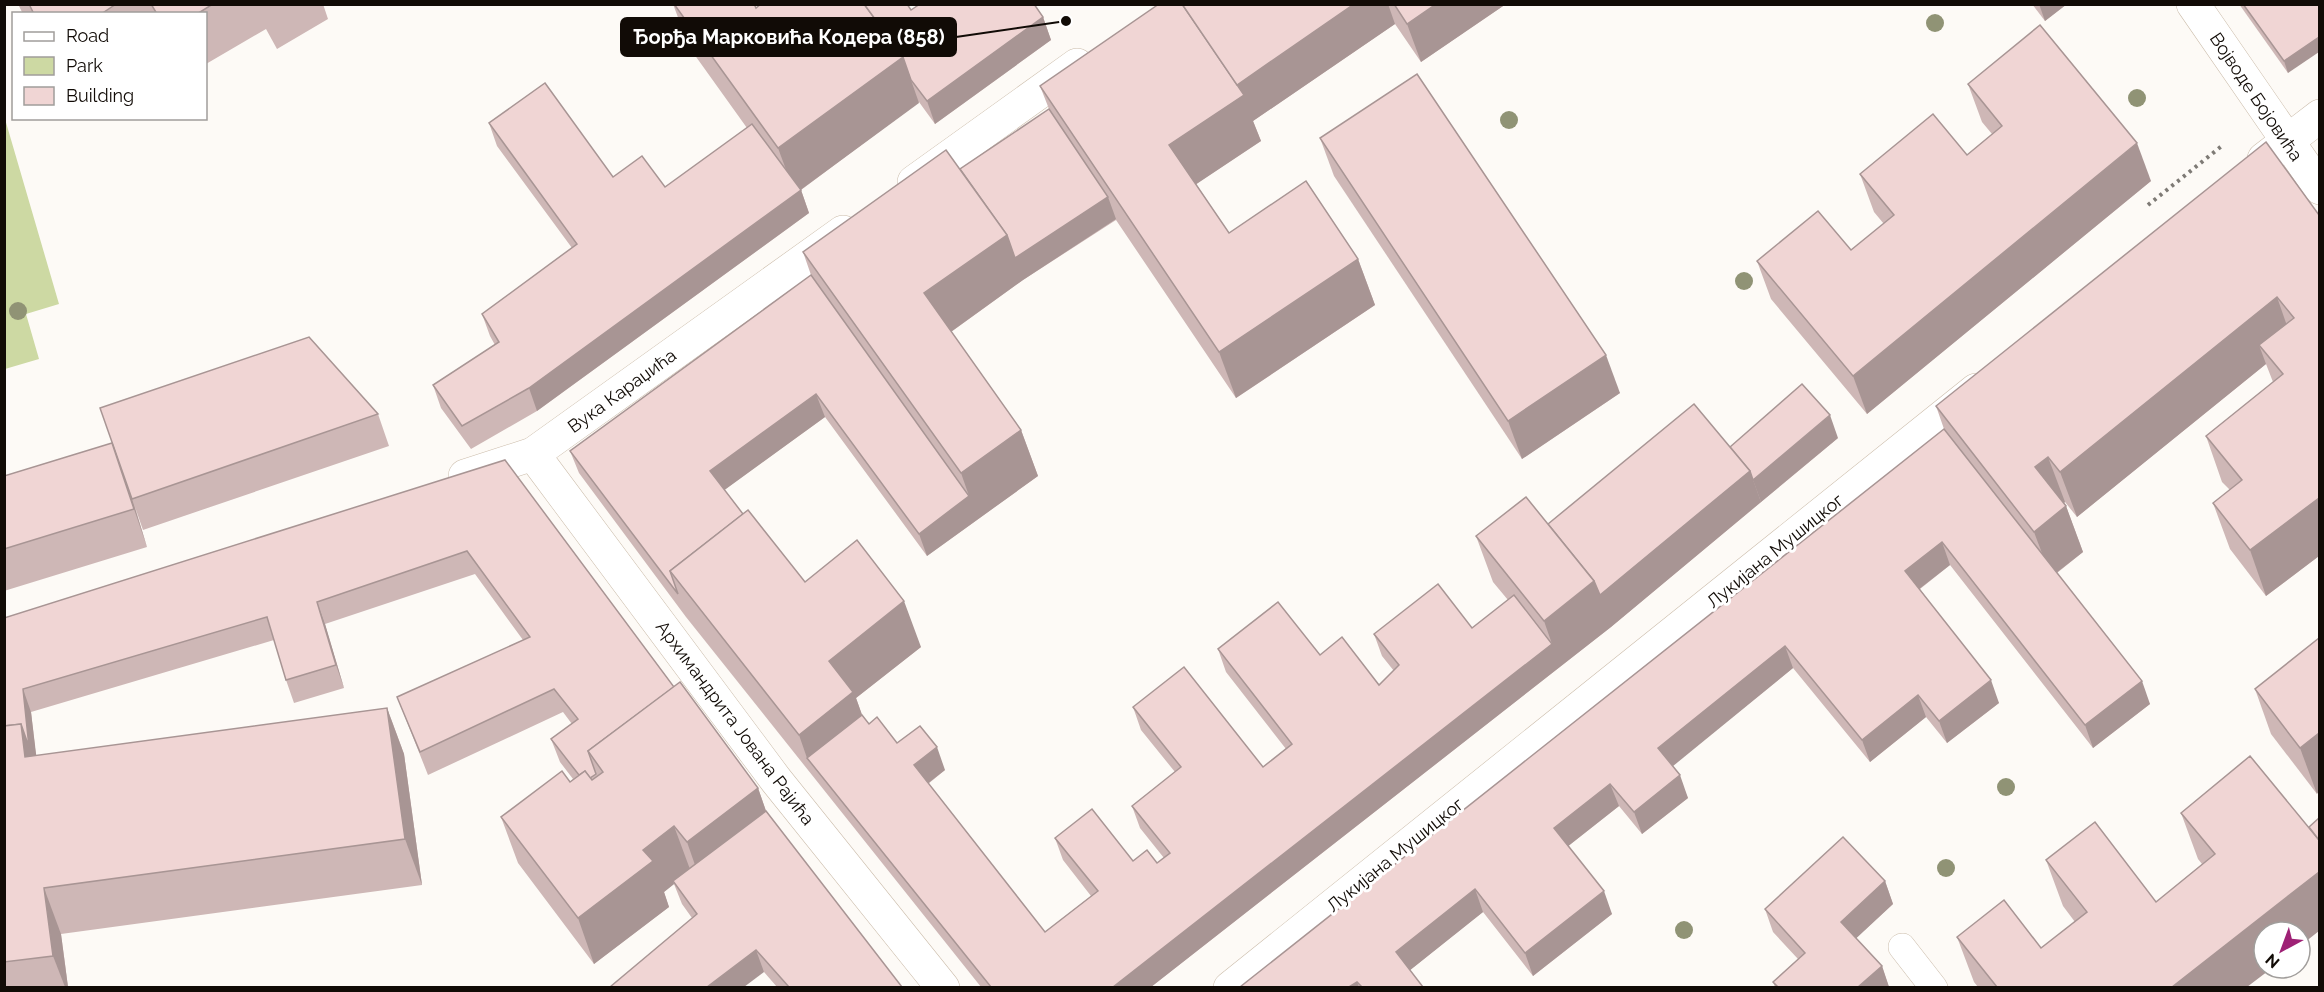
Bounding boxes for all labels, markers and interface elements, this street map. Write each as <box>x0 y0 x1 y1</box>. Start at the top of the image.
legend <box>12 12 207 120</box>
callout: Ђорђа Марковића Кодера (858) <box>621 18 956 56</box>
text: Road <box>66 25 109 46</box>
text: Ђорђа Марковића Кодера (858) <box>633 25 945 49</box>
street label: Војводе Бојовића <box>2206 28 2307 165</box>
text: Park <box>66 55 103 76</box>
text: Building <box>66 85 134 106</box>
street label: Вука Караџића <box>563 344 680 437</box>
street label: Лукијана Мушицког <box>1702 489 1847 612</box>
street label: Архимандрита Јована Рајића <box>652 616 819 829</box>
street label: Лукијана Мушицког <box>1322 793 1467 916</box>
north arrow <box>2252 920 2312 980</box>
text: N <box>2262 950 2283 972</box>

